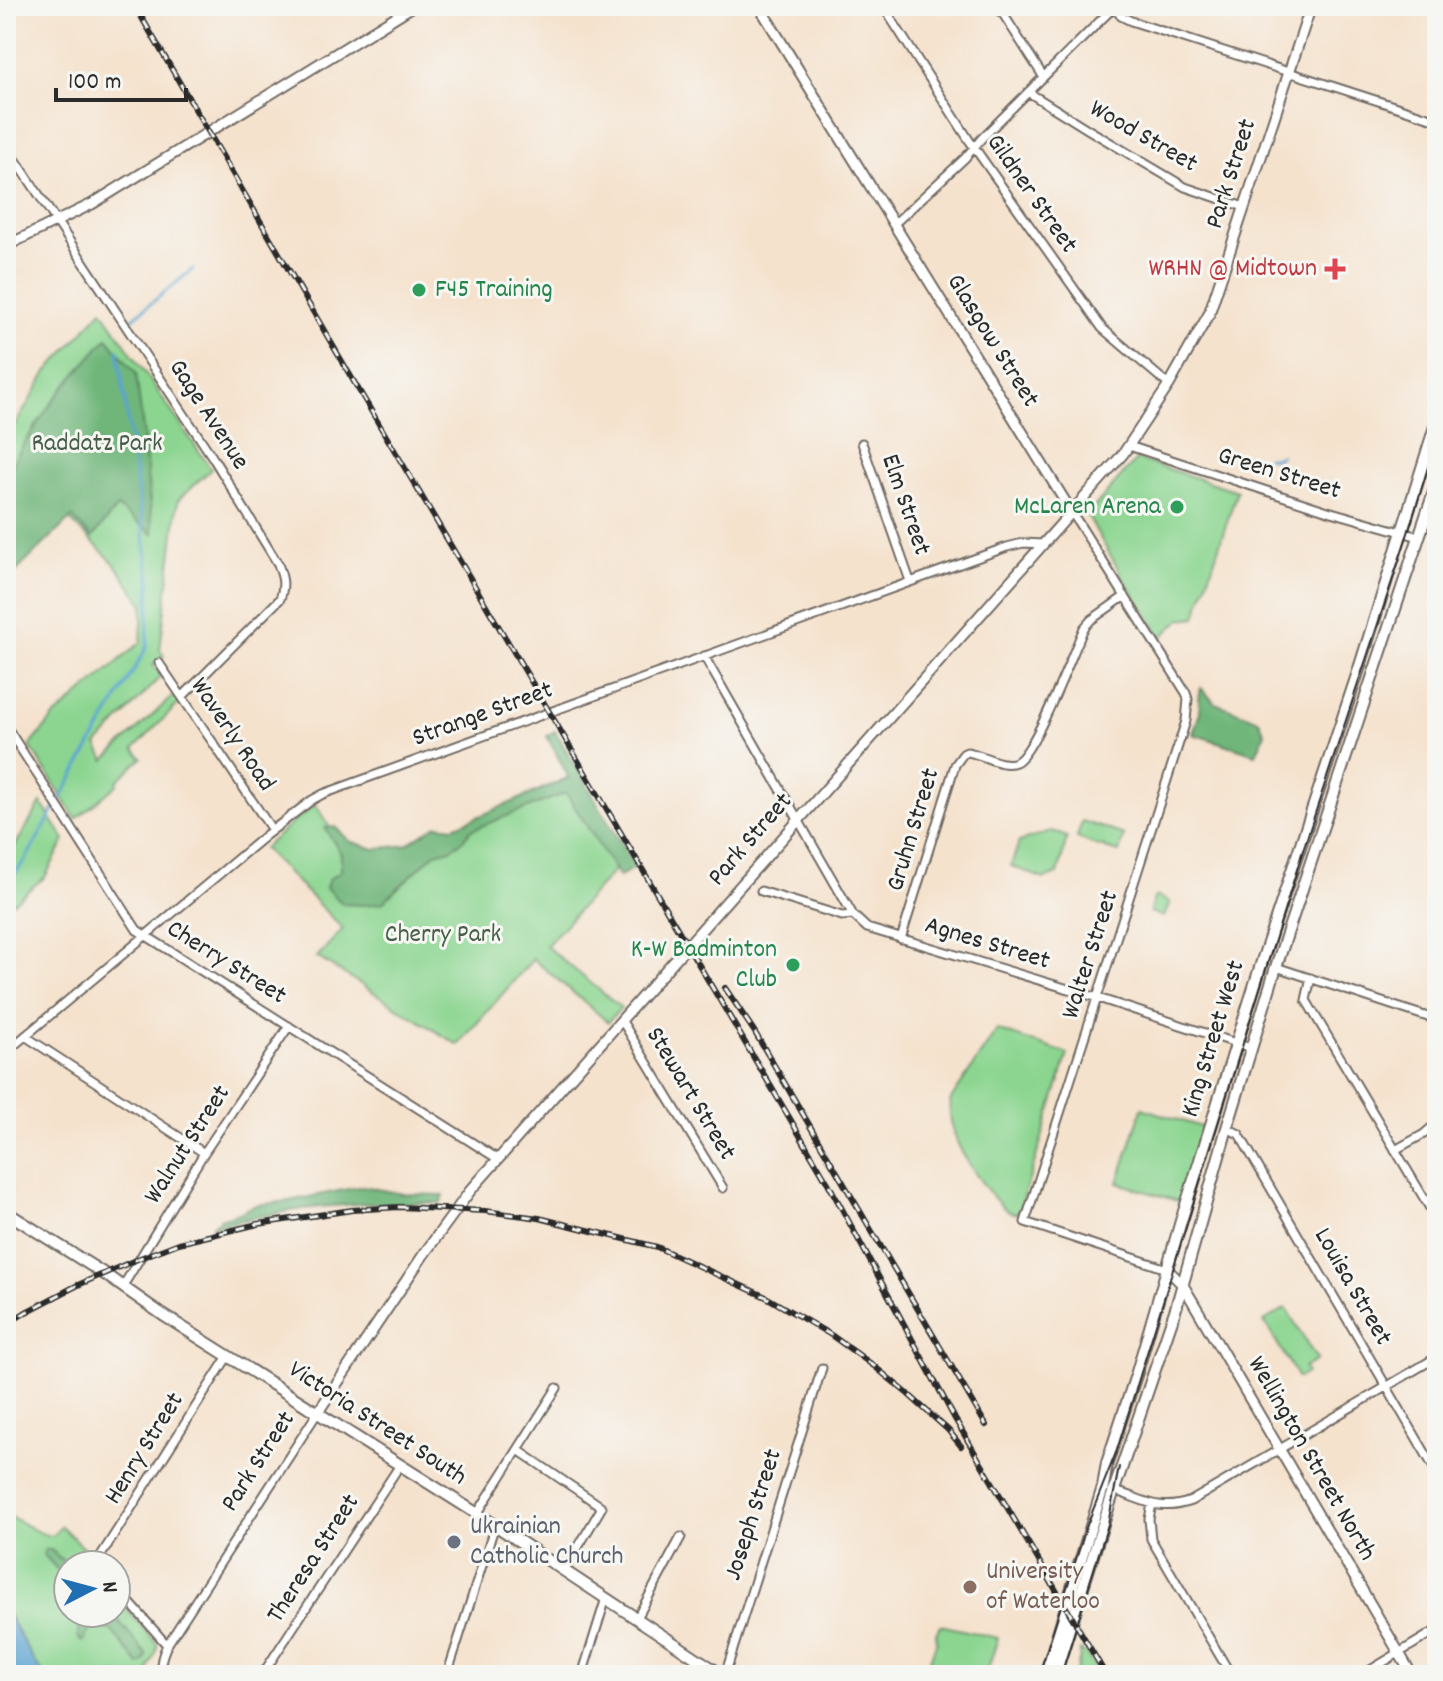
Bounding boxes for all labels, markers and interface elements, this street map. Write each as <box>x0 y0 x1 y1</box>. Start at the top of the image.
scale bar <box>56 52 186 102</box>
text: 100 m <box>68 66 121 100</box>
street label: Wood Street <box>1082 91 1204 183</box>
street label: Park Street <box>1197 114 1267 234</box>
street label: Gildner Street <box>976 127 1086 262</box>
place label: WRHN @ Midtown <box>1148 251 1317 288</box>
marker: WRHN @ Midtown <box>1324 258 1346 280</box>
street label: Glasgow Street <box>936 267 1048 415</box>
place label: F45 Training <box>435 272 553 309</box>
marker: F45 Training <box>410 281 428 299</box>
street label: Gage Avenue <box>158 352 258 478</box>
park label: Raddatz Park <box>31 426 163 463</box>
street label: Green Street <box>1213 438 1345 510</box>
street label: Elm Street <box>870 449 940 561</box>
place label: McLaren Arena <box>1014 489 1162 526</box>
marker: McLaren Arena <box>1168 498 1186 516</box>
street label: Waverly Road <box>180 671 284 799</box>
street label: Strange Street <box>408 672 559 758</box>
street label: Gruhn Street <box>878 763 950 896</box>
street label: Park Street <box>700 785 802 895</box>
street label: Walter Street <box>1053 886 1129 1024</box>
street label: Agnes Street <box>920 907 1055 981</box>
street label: Cherry Street <box>159 912 293 1015</box>
park label: Cherry Park <box>385 917 501 954</box>
place label: K-W Badminton Club <box>631 932 777 999</box>
marker: K-W Badminton Club <box>784 956 802 974</box>
street label: King Street West <box>1173 956 1256 1122</box>
street label: Stewart Street <box>636 1020 745 1168</box>
street label: Walnut Street <box>136 1078 241 1212</box>
street label: Louisa Street <box>1303 1221 1401 1353</box>
street label: Wellington Street North <box>1237 1350 1385 1568</box>
street label: Victoria Street South <box>280 1352 474 1496</box>
street label: Henry Street <box>96 1385 194 1512</box>
street label: Park Street <box>213 1404 306 1520</box>
street label: Joseph Street <box>715 1444 793 1586</box>
street label: Theresa Street <box>258 1487 370 1631</box>
place label: Ukrainian Catholic Church <box>470 1509 623 1576</box>
marker: Ukrainian Catholic Church <box>445 1533 463 1551</box>
north arrow <box>52 1549 132 1629</box>
place label: University of Waterloo <box>986 1554 1100 1621</box>
marker: University of Waterloo <box>961 1578 979 1596</box>
text: N <box>92 1580 124 1594</box>

